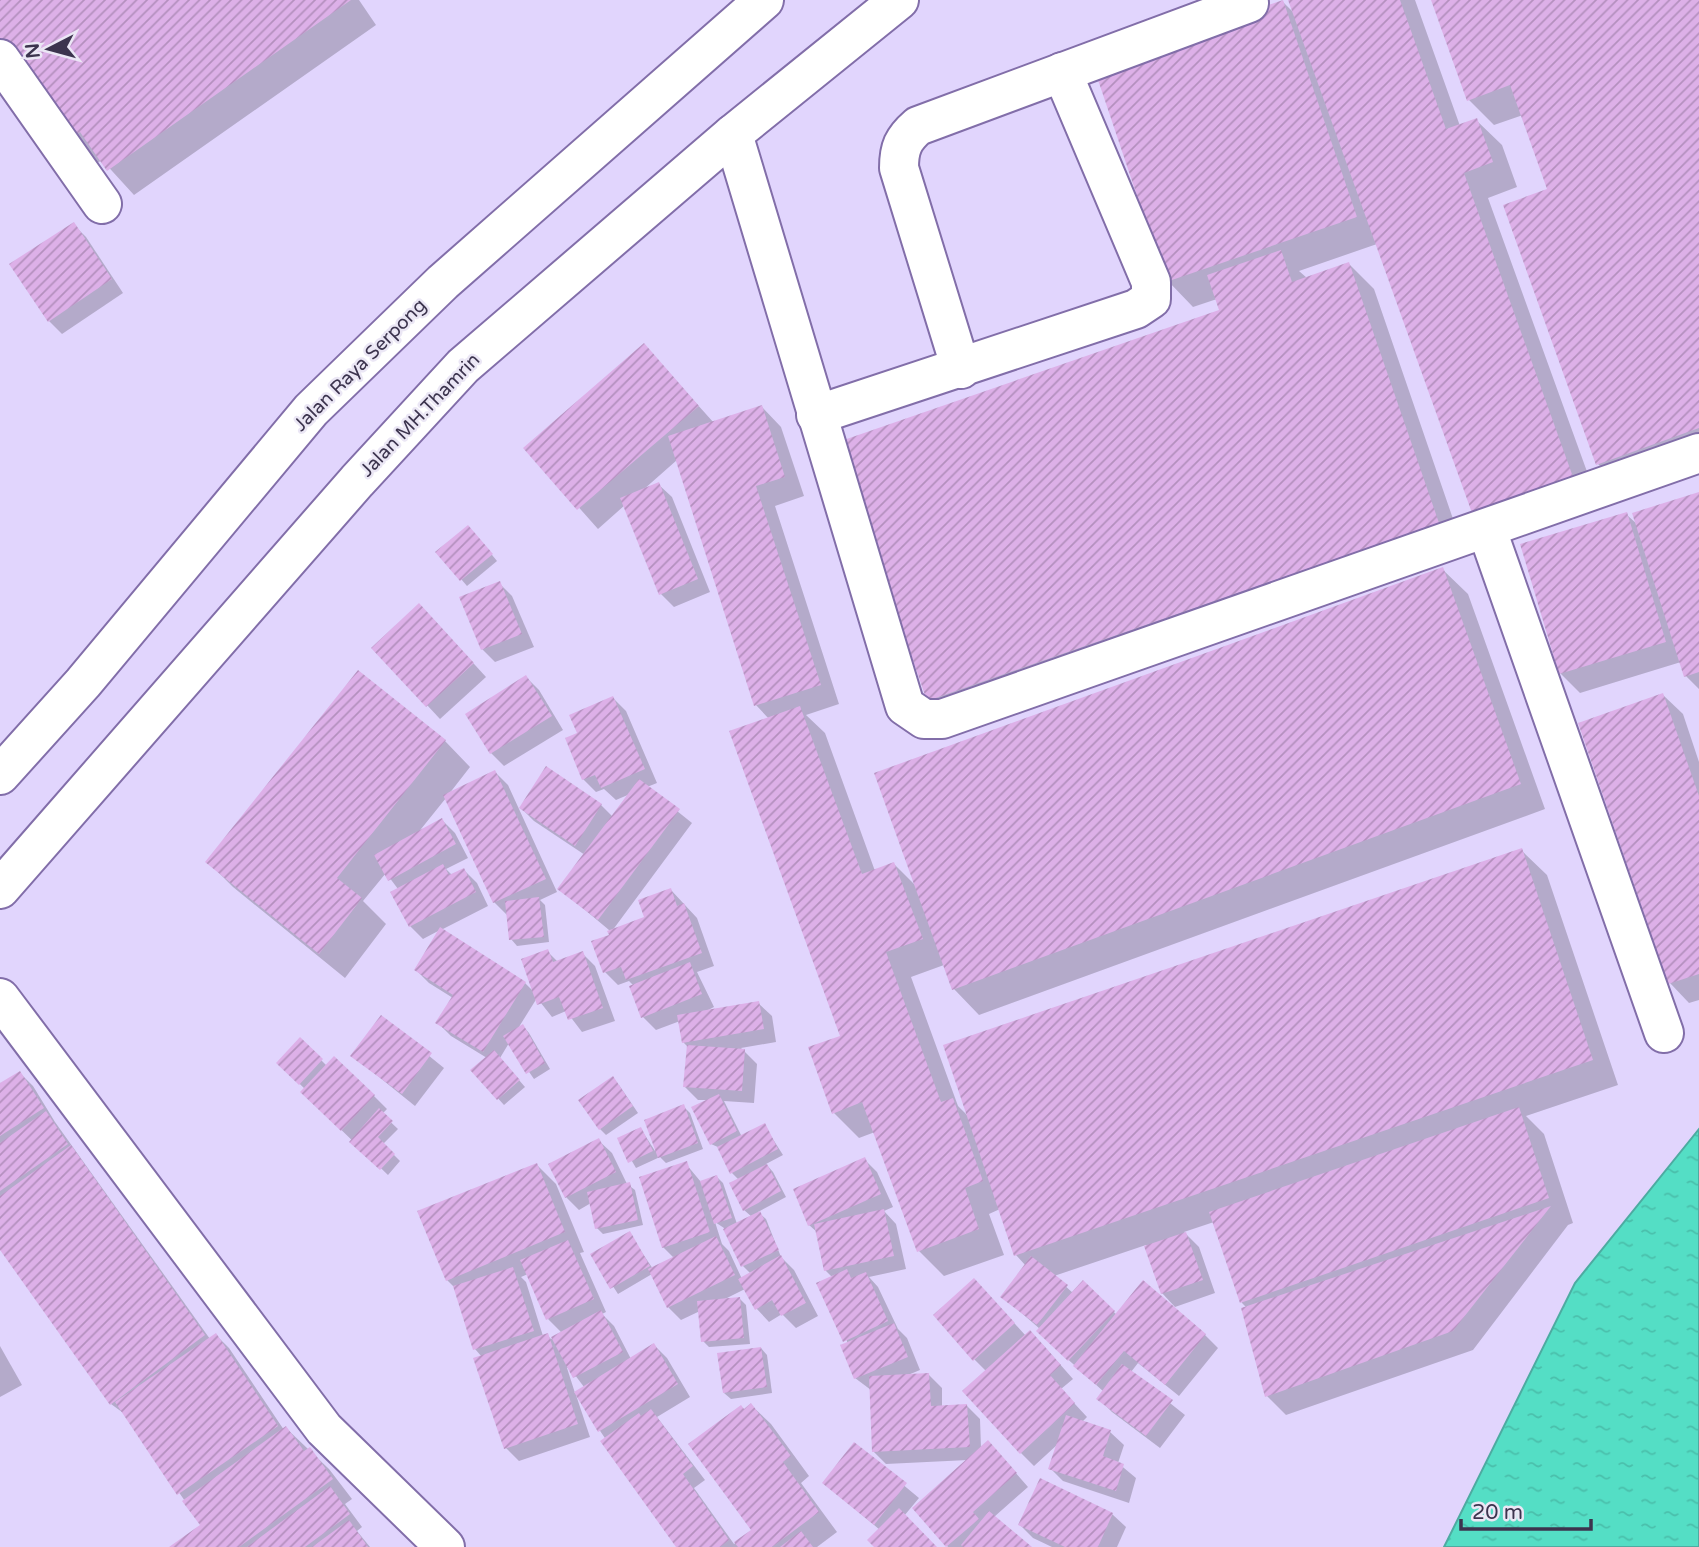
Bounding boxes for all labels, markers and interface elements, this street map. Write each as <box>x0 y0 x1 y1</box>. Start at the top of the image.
north arrow <box>14 14 84 84</box>
text: N <box>21 42 45 59</box>
street label: Jalan Raya Serpong <box>289 294 431 436</box>
street label: Jalan MH.Thamrin <box>356 349 484 481</box>
scale bar <box>1461 1488 1590 1532</box>
text: 20 m <box>1472 1500 1523 1525</box>

